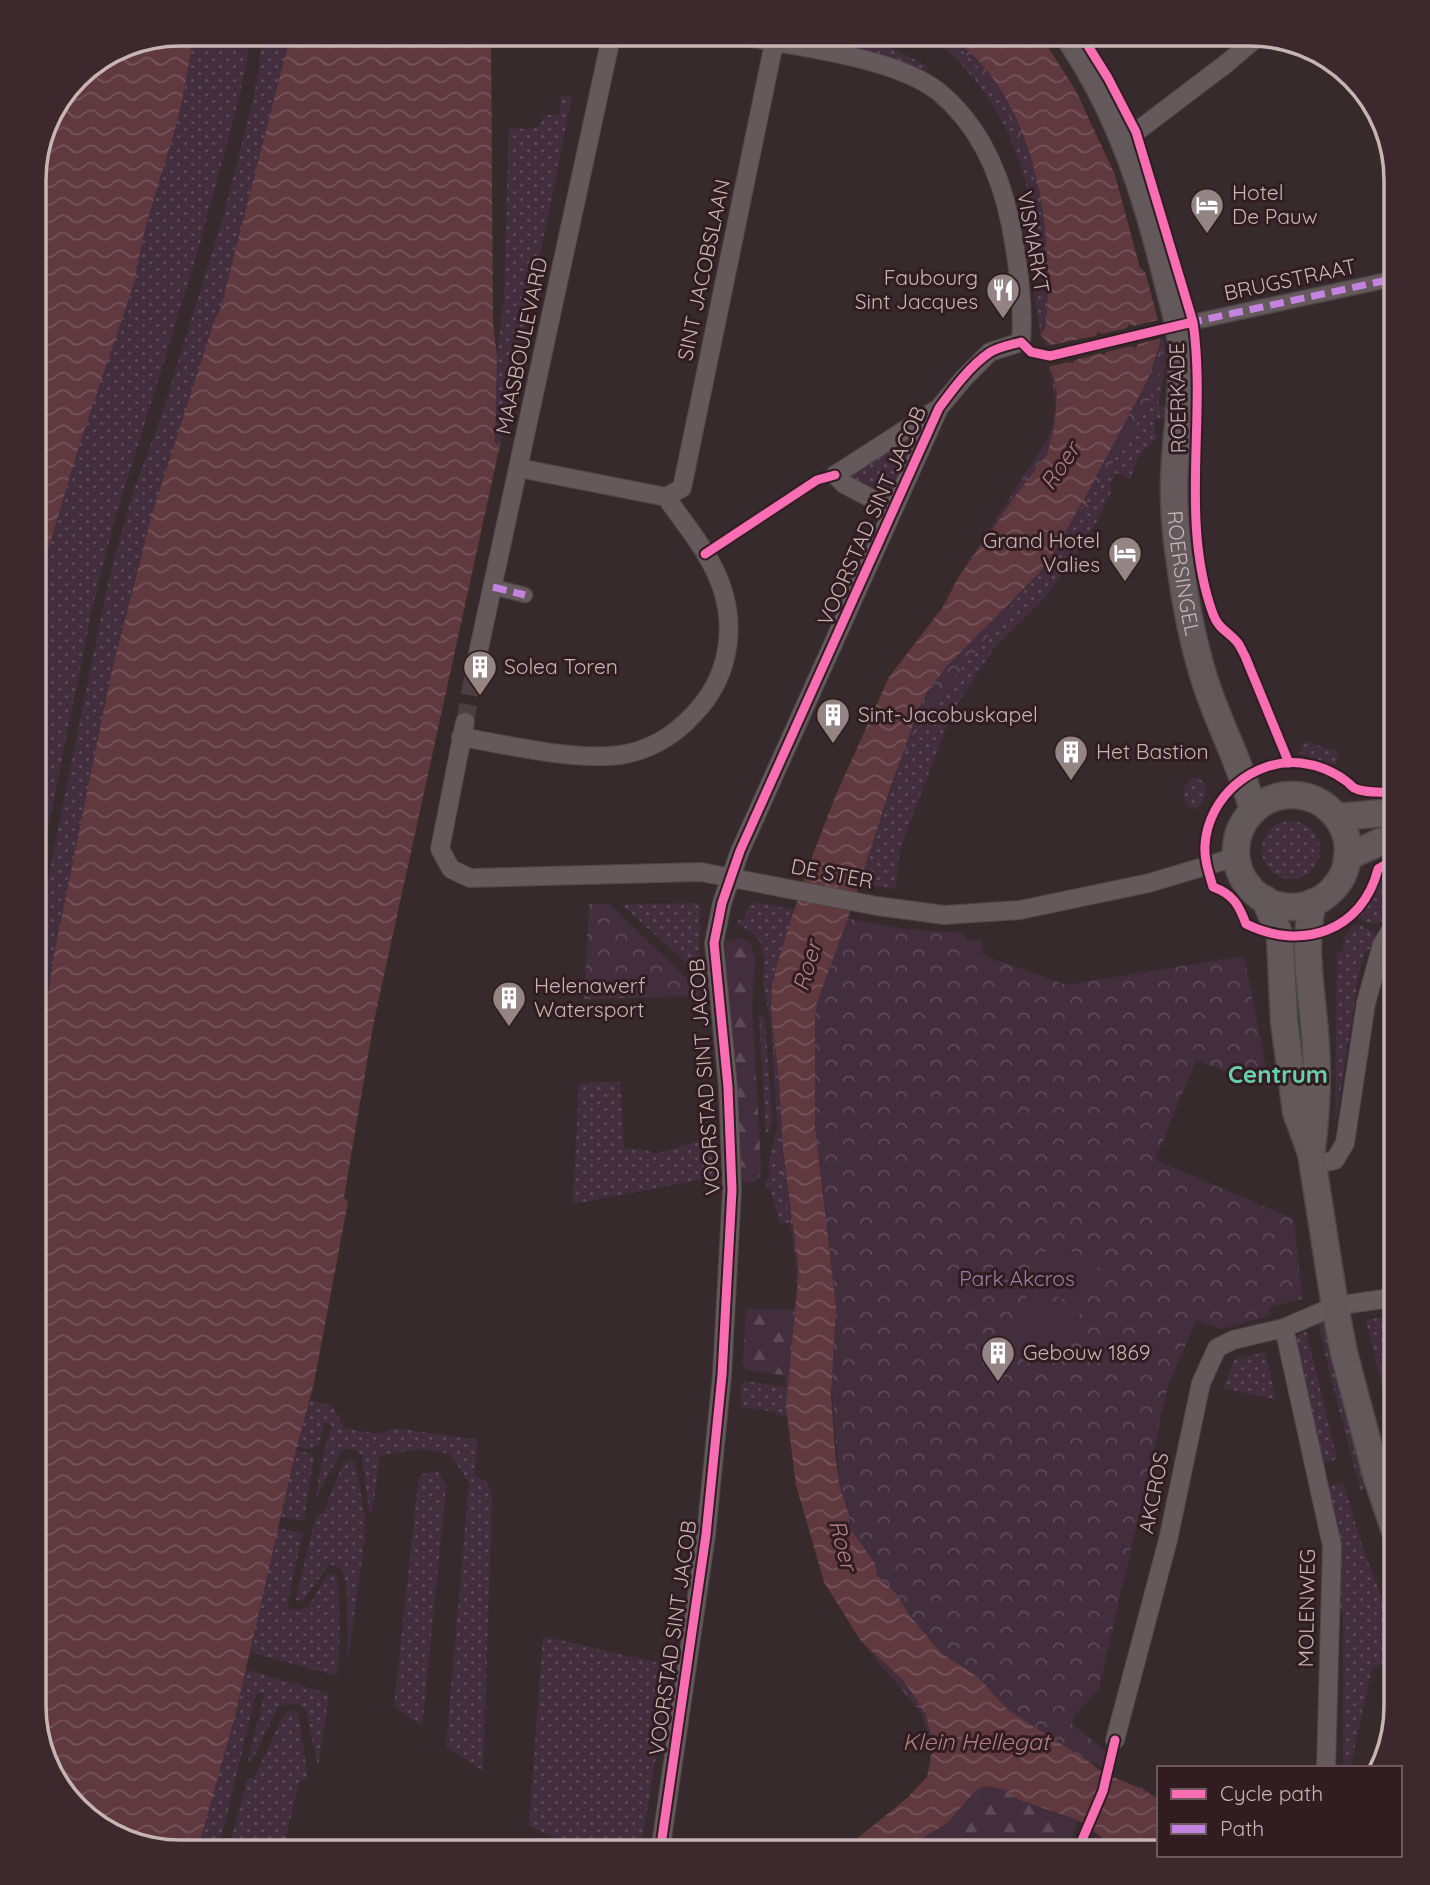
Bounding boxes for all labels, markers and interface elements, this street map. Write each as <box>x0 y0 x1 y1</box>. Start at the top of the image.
street label: SINT JACOBSLAAN <box>671 177 735 363</box>
place label: Hotel De Pauw <box>1232 179 1318 229</box>
hotel icon: Hotel De Pauw <box>1188 186 1226 235</box>
street label: VISMARKT <box>1012 189 1056 295</box>
street label: BRUGSTRAAT <box>1221 252 1358 306</box>
street label: MAASBOULEVARD <box>490 255 552 437</box>
place label: Faubourg Sint Jacques <box>855 264 978 314</box>
restaurant icon: Faubourg Sint Jacques <box>984 271 1022 320</box>
street label: ROERKADE <box>1163 342 1191 454</box>
street label: VOORSTAD SINT JACOB <box>811 402 931 629</box>
water label: Roer <box>1033 434 1088 495</box>
street label: ROERSINGEL <box>1163 510 1206 638</box>
place label: Grand Hotel Valies <box>983 527 1100 577</box>
hotel icon: Grand Hotel Valies <box>1106 534 1144 583</box>
building icon: Solea Toren <box>461 648 499 697</box>
place label: Solea Toren <box>504 653 618 679</box>
building icon: Sint-Jacobuskapel <box>814 696 852 745</box>
place label: Sint-Jacobuskapel <box>858 701 1038 727</box>
building icon: Het Bastion <box>1052 733 1090 782</box>
place label: Het Bastion <box>1096 738 1209 764</box>
street label: DE STER <box>789 852 876 894</box>
water label: Roer <box>786 934 828 994</box>
street label: VOORSTAD SINT JACOB <box>683 958 725 1196</box>
place label: Helenawerf Watersport <box>534 972 646 1022</box>
building icon: Helenawerf Watersport <box>490 979 528 1028</box>
district label: Centrum <box>1228 1059 1328 1089</box>
park label: Park Akcros <box>959 1265 1075 1291</box>
building icon: Gebouw 1869 <box>979 1334 1017 1383</box>
place label: Gebouw 1869 <box>1023 1339 1150 1365</box>
street label: AKCROS <box>1132 1450 1174 1536</box>
water label: Roer <box>823 1516 865 1576</box>
street label: VOORSTAD SINT JACOB <box>643 1519 701 1757</box>
street label: MOLENWEG <box>1292 1548 1320 1668</box>
water label: Klein Hellegat <box>903 1727 1052 1756</box>
legend <box>1157 1766 1402 1857</box>
text: Cycle path <box>1220 1780 1323 1806</box>
text: Path <box>1220 1815 1264 1841</box>

